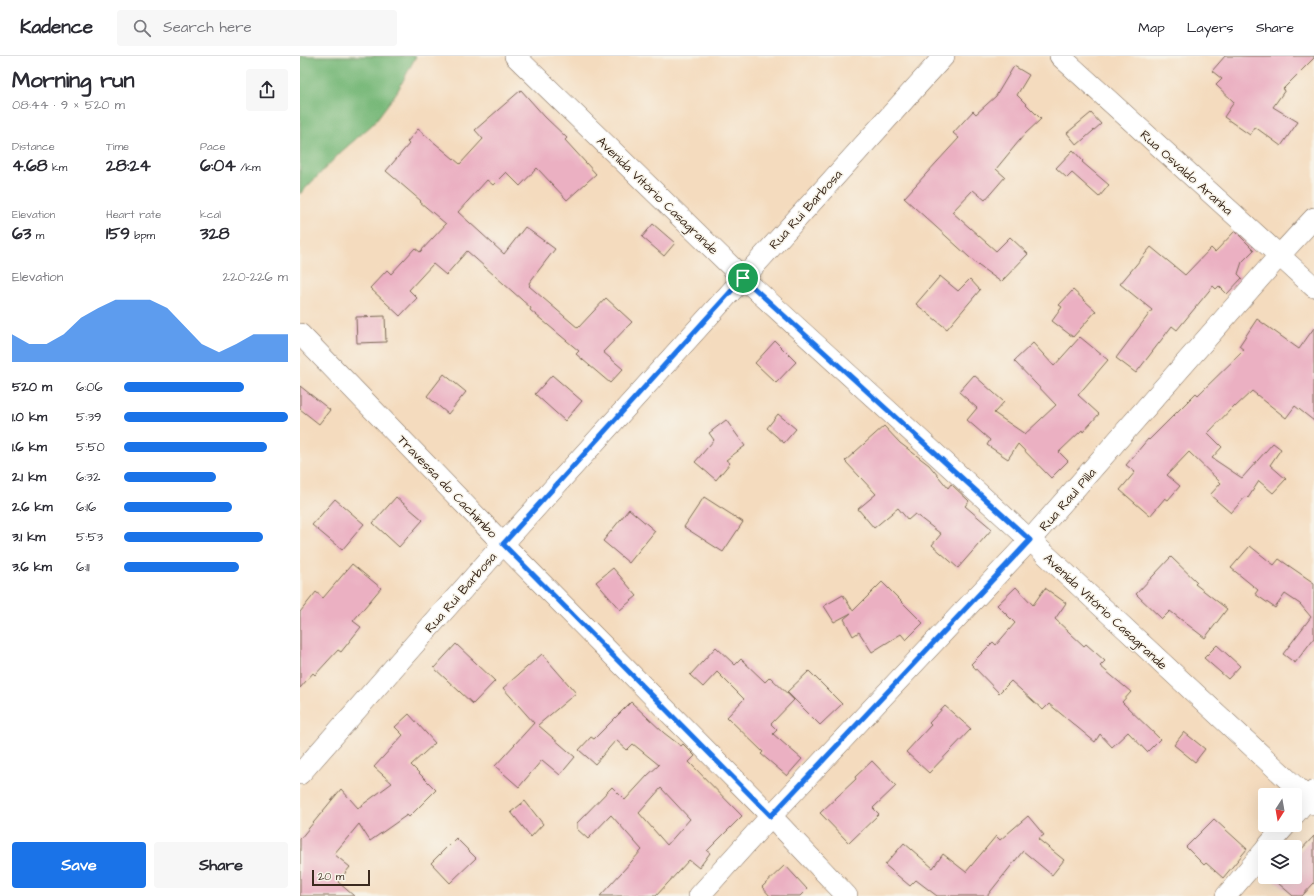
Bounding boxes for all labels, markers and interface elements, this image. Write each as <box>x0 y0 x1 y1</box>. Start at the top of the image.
search box <box>117 10 397 46</box>
text: Kadence <box>20 14 93 41</box>
icon: search <box>131 17 153 39</box>
text: Search here <box>163 17 252 38</box>
text: Map <box>1138 18 1165 38</box>
text: Layers <box>1187 18 1234 38</box>
text: Share <box>1256 18 1294 38</box>
text: Morning run <box>12 65 135 96</box>
button: share <box>246 69 288 111</box>
text: 08:44 · 9 × 520 m <box>12 96 125 114</box>
street label: Rua Osvaldo Aranha <box>1136 126 1237 220</box>
street label: Avenida Vitório Casagrande <box>592 133 722 260</box>
text: Distance <box>12 139 55 154</box>
text: Time <box>106 139 129 154</box>
text: Pace <box>200 139 226 154</box>
text: 4.68 <box>12 154 48 178</box>
text: 28:24 <box>106 154 151 178</box>
text: 6:04 <box>200 154 236 178</box>
text: km <box>48 160 67 175</box>
text: /km <box>236 160 261 175</box>
street label: Rua Rui Barbosa <box>765 166 847 253</box>
text: Elevation <box>12 207 55 222</box>
text: Heart rate <box>106 207 161 222</box>
text: kcal <box>200 207 221 222</box>
text: 63 <box>12 222 31 246</box>
text: 159 <box>106 222 130 246</box>
text: 328 <box>200 222 229 246</box>
text: m <box>31 228 44 243</box>
text: bpm <box>130 228 155 243</box>
pin <box>726 261 760 295</box>
icon: arrive <box>732 267 754 289</box>
text: Elevation <box>12 268 63 286</box>
text: 220–226 m <box>223 268 288 286</box>
text: 520 m <box>12 378 52 396</box>
text: 6:06 <box>76 378 103 396</box>
text: 1.0 km <box>12 408 47 426</box>
text: 5:39 <box>76 408 101 426</box>
street label: Travessa do Cachimbo <box>393 431 502 543</box>
text: 1.6 km <box>12 438 47 456</box>
text: 5:50 <box>76 438 105 456</box>
street label: Rua Raul Pilla <box>1035 464 1101 535</box>
text: 2.1 km <box>12 468 46 486</box>
text: 6:32 <box>76 468 100 486</box>
text: 2.6 km <box>12 498 53 516</box>
text: 6:16 <box>76 498 96 516</box>
text: 3.1 km <box>12 528 45 546</box>
text: 5:53 <box>76 528 103 546</box>
street label: Rua Rui Barbosa <box>421 548 501 637</box>
street label: Avenida Vitório Casagrande <box>1039 550 1171 675</box>
text: 3.6 km <box>12 558 52 576</box>
text: 6:11 <box>76 558 90 576</box>
north arrow <box>1258 788 1302 832</box>
map controls <box>1258 788 1302 884</box>
button: layers <box>1258 840 1302 884</box>
button: Save <box>12 842 146 888</box>
button: Share <box>154 842 288 888</box>
scale bar <box>312 868 370 887</box>
text: 20 m <box>318 869 344 884</box>

